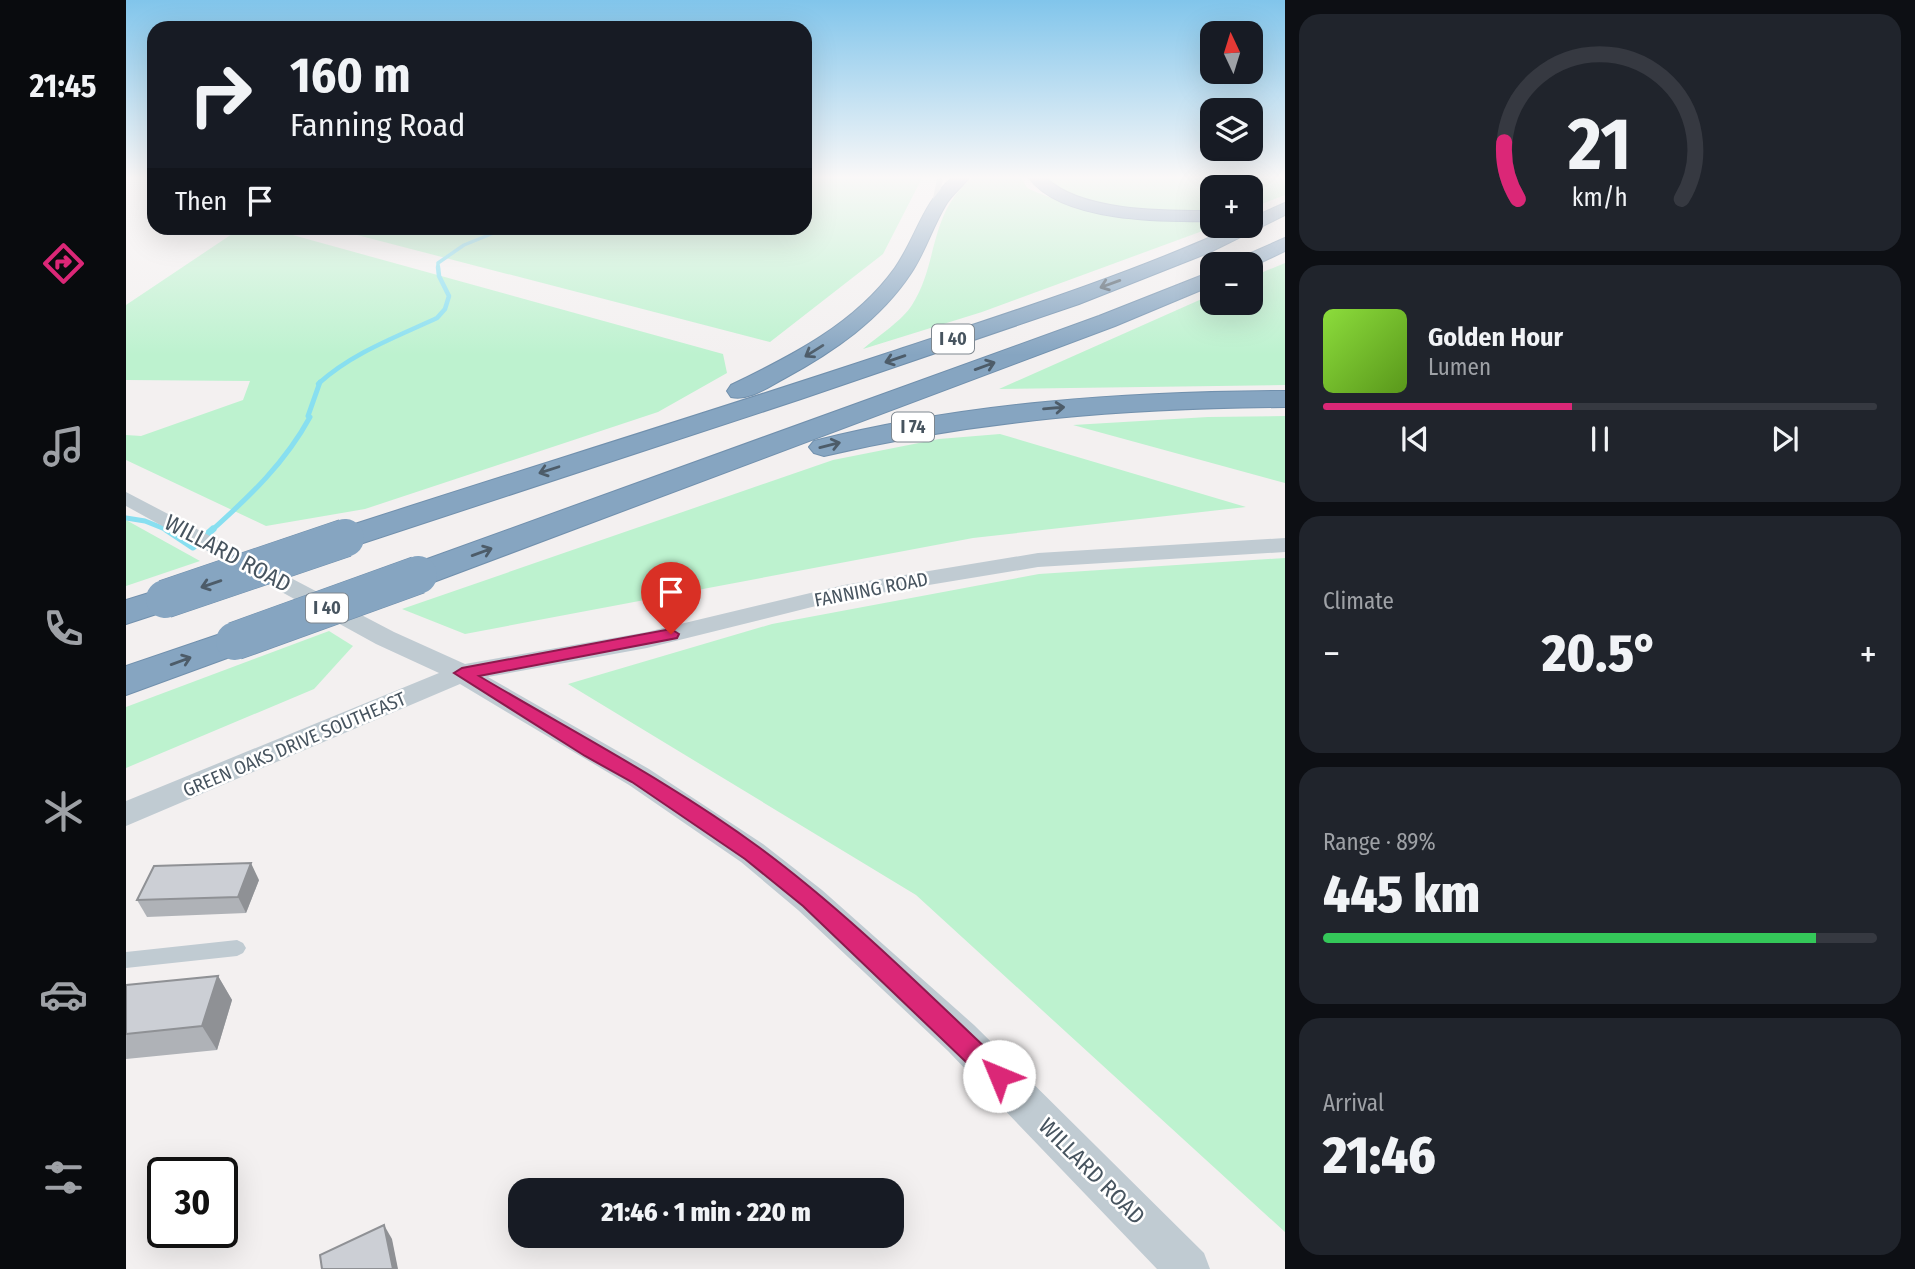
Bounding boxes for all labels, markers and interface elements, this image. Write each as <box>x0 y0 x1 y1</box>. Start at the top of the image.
north arrow <box>1200 21 1264 84</box>
map controls <box>1200 21 1263 315</box>
text: 160 m <box>290 46 411 105</box>
icon: right <box>175 49 266 140</box>
text: 21:45 <box>30 67 96 105</box>
button: layers <box>1200 98 1263 161</box>
text: 21 <box>1567 101 1632 188</box>
text: Fanning Road <box>290 106 465 144</box>
button: + <box>1200 175 1263 238</box>
icon: arrive <box>241 182 279 220</box>
text: km/h <box>1572 182 1628 212</box>
text: Then <box>175 186 227 217</box>
icon: directions <box>39 239 88 288</box>
button: − <box>1200 252 1263 315</box>
one-way arrow <box>1100 279 1122 292</box>
text: Golden Hour <box>1428 322 1563 353</box>
road number: I 40 <box>932 324 974 354</box>
one-way arrow <box>805 344 825 358</box>
text: Lumen <box>1428 353 1491 381</box>
one-way arrow <box>885 354 907 366</box>
one-way arrow <box>973 359 995 371</box>
one-way arrow <box>1043 401 1065 414</box>
road number: I 74 <box>892 412 934 442</box>
icon: previous <box>1396 420 1434 458</box>
icon: pause <box>1581 420 1619 458</box>
icon: next <box>1766 420 1804 458</box>
icon: music <box>39 422 88 471</box>
one-way arrow <box>818 438 841 451</box>
one-way arrow <box>538 465 560 478</box>
street label: WILLARD ROAD <box>160 508 296 598</box>
one-way arrow <box>470 545 492 557</box>
pin <box>641 562 701 634</box>
street label: FANNING ROAD <box>812 567 930 612</box>
icon: arrive <box>652 573 690 611</box>
one-way arrow <box>200 578 222 591</box>
text: Climate <box>1323 587 1394 615</box>
road number: I 40 <box>306 594 348 622</box>
icon: phone <box>39 604 88 653</box>
text: 20.5° <box>1542 622 1658 685</box>
text: − <box>1323 631 1340 677</box>
text: + <box>1860 631 1877 677</box>
one-way arrow <box>169 654 191 666</box>
street label: GREEN OAKS DRIVE SOUTHEAST <box>179 687 409 802</box>
icon: climate <box>39 787 88 836</box>
text: Range · 89% <box>1323 828 1436 856</box>
text: 445 km <box>1323 863 1480 926</box>
icon: car <box>39 970 88 1019</box>
position arrow <box>962 1039 1036 1113</box>
text: Arrival <box>1323 1089 1384 1117</box>
street label: WILLARD ROAD <box>1033 1112 1151 1230</box>
text: 21:46 <box>1323 1124 1436 1187</box>
icon: filters <box>39 1153 88 1202</box>
speed limit sign: 30 <box>147 1157 238 1248</box>
text: 21:46 · 1 min · 220 m <box>601 1197 811 1228</box>

